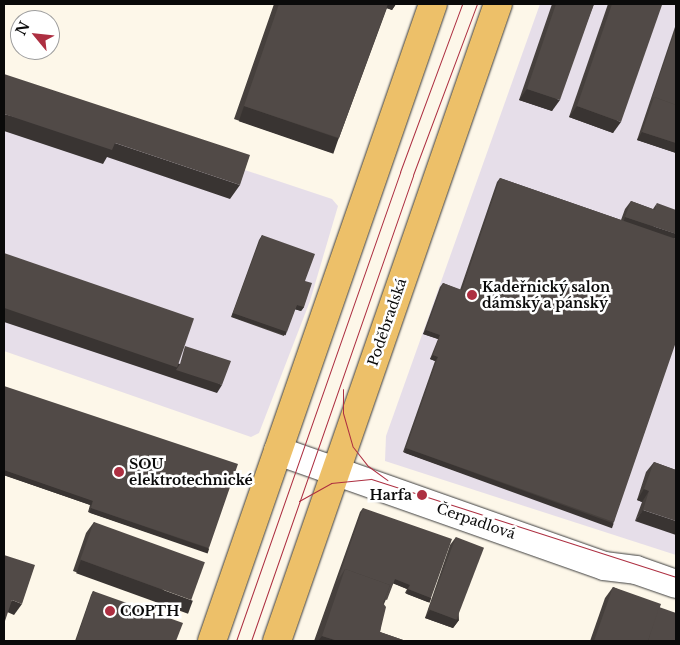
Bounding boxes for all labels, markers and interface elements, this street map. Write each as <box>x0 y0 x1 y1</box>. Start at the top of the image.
north arrow <box>10 10 60 60</box>
text: N <box>12 18 34 38</box>
street label: Poděbradská <box>364 276 410 368</box>
place label: Kadeřnický salon dámský a pánský <box>482 279 611 312</box>
marker: Kadeřnický salon dámský a pánský <box>466 289 478 301</box>
place label: SOU elektrotechnické <box>129 456 253 488</box>
marker: SOU elektrotechnické <box>113 466 125 478</box>
place label: Harfa <box>370 487 412 503</box>
marker: Harfa <box>416 489 428 501</box>
street label: Čerpadlová <box>434 500 518 542</box>
place label: COPTH <box>120 603 179 619</box>
marker: COPTH <box>104 605 116 617</box>

